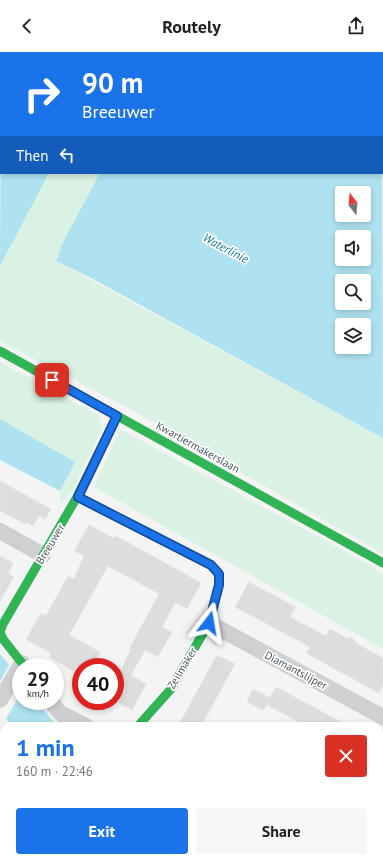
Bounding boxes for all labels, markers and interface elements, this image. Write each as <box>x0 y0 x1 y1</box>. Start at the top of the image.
icon: back <box>16 15 38 37</box>
text: Routely <box>162 15 221 38</box>
icon: share <box>345 15 367 37</box>
text: 90 m <box>82 64 143 101</box>
icon: right <box>16 68 68 120</box>
text: Breeuwer <box>82 100 155 123</box>
icon: left <box>56 144 78 166</box>
text: Then <box>16 146 48 165</box>
north arrow <box>335 186 371 222</box>
map controls <box>335 186 371 354</box>
water label: Waterlinie <box>201 230 252 266</box>
button: sound <box>335 230 371 266</box>
button: search <box>335 274 371 310</box>
button: layers <box>335 318 371 354</box>
pin <box>35 363 69 397</box>
icon: arrive <box>41 369 63 391</box>
street label: Kwartiermakerslaan <box>154 418 242 476</box>
street label: Breeuwer <box>33 521 68 567</box>
position arrow <box>188 602 230 644</box>
street label: Zeilmaker <box>164 644 200 691</box>
street label: Diamantslijper <box>262 648 330 692</box>
speed limit sign: 40 <box>72 658 124 710</box>
text: 29 <box>27 666 49 692</box>
text: km/h <box>27 687 49 700</box>
text: 1 min <box>16 732 75 763</box>
button: close <box>325 735 367 777</box>
text: 160 m · 22:46 <box>16 763 93 780</box>
button: Exit <box>16 808 188 854</box>
button: Share <box>196 808 367 854</box>

